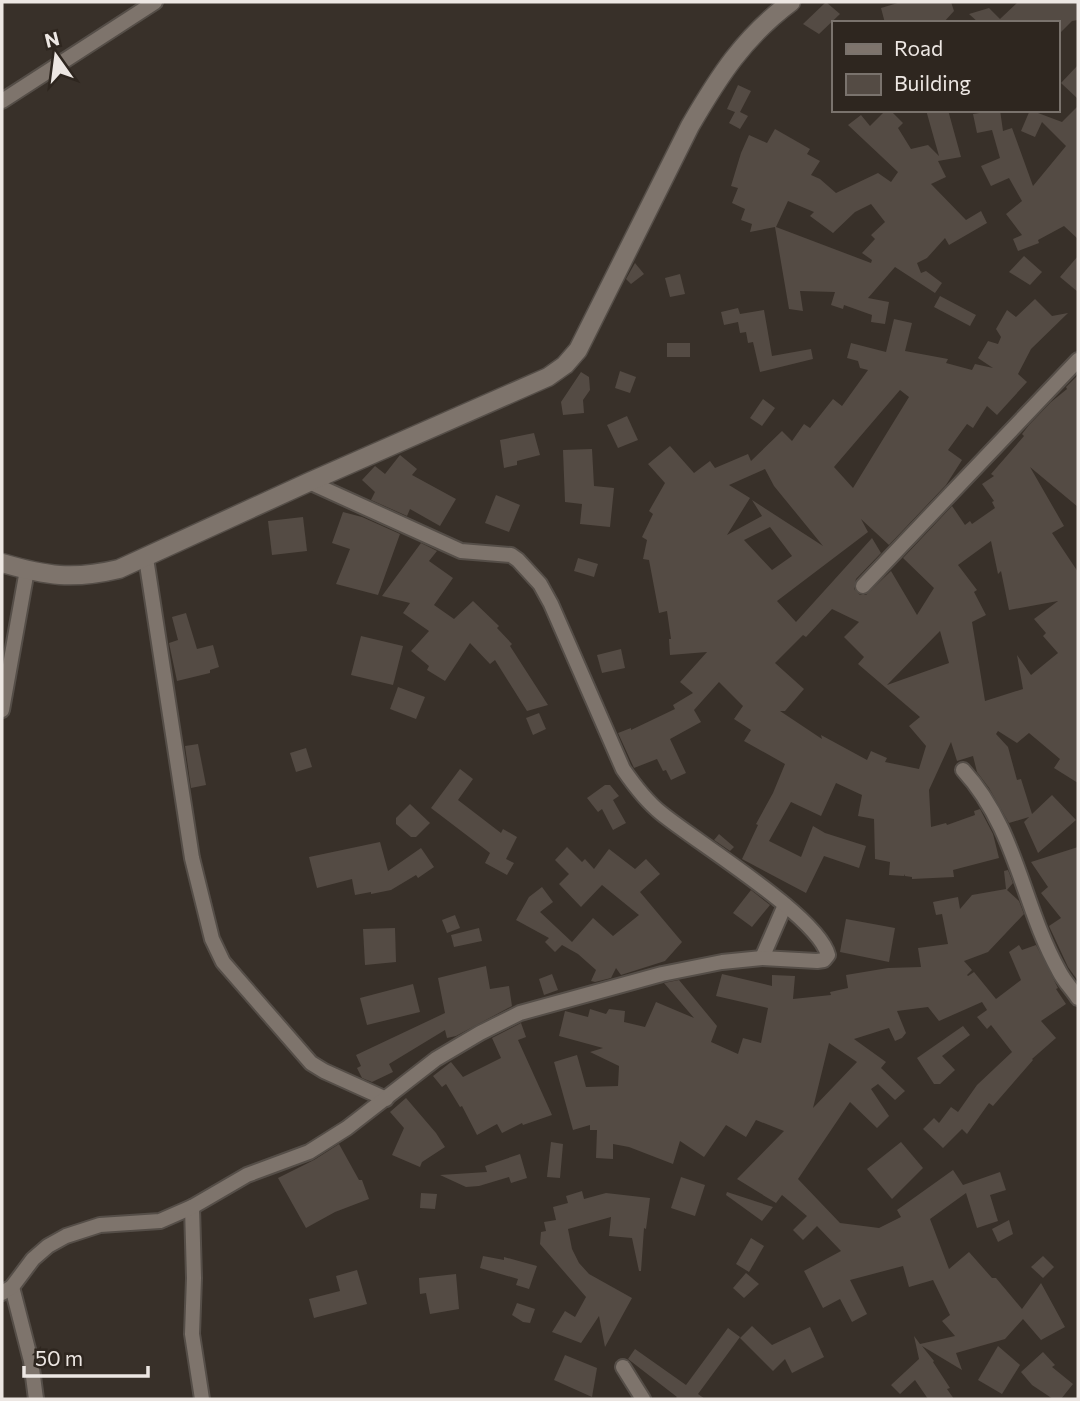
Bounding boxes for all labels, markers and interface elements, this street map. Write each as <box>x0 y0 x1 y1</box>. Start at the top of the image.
north arrow <box>21 21 91 91</box>
legend <box>832 21 1059 112</box>
text: N <box>42 26 61 52</box>
text: Road <box>894 35 943 60</box>
text: Building <box>894 70 971 95</box>
scale bar <box>24 1334 149 1378</box>
text: 50 m <box>35 1345 83 1370</box>

